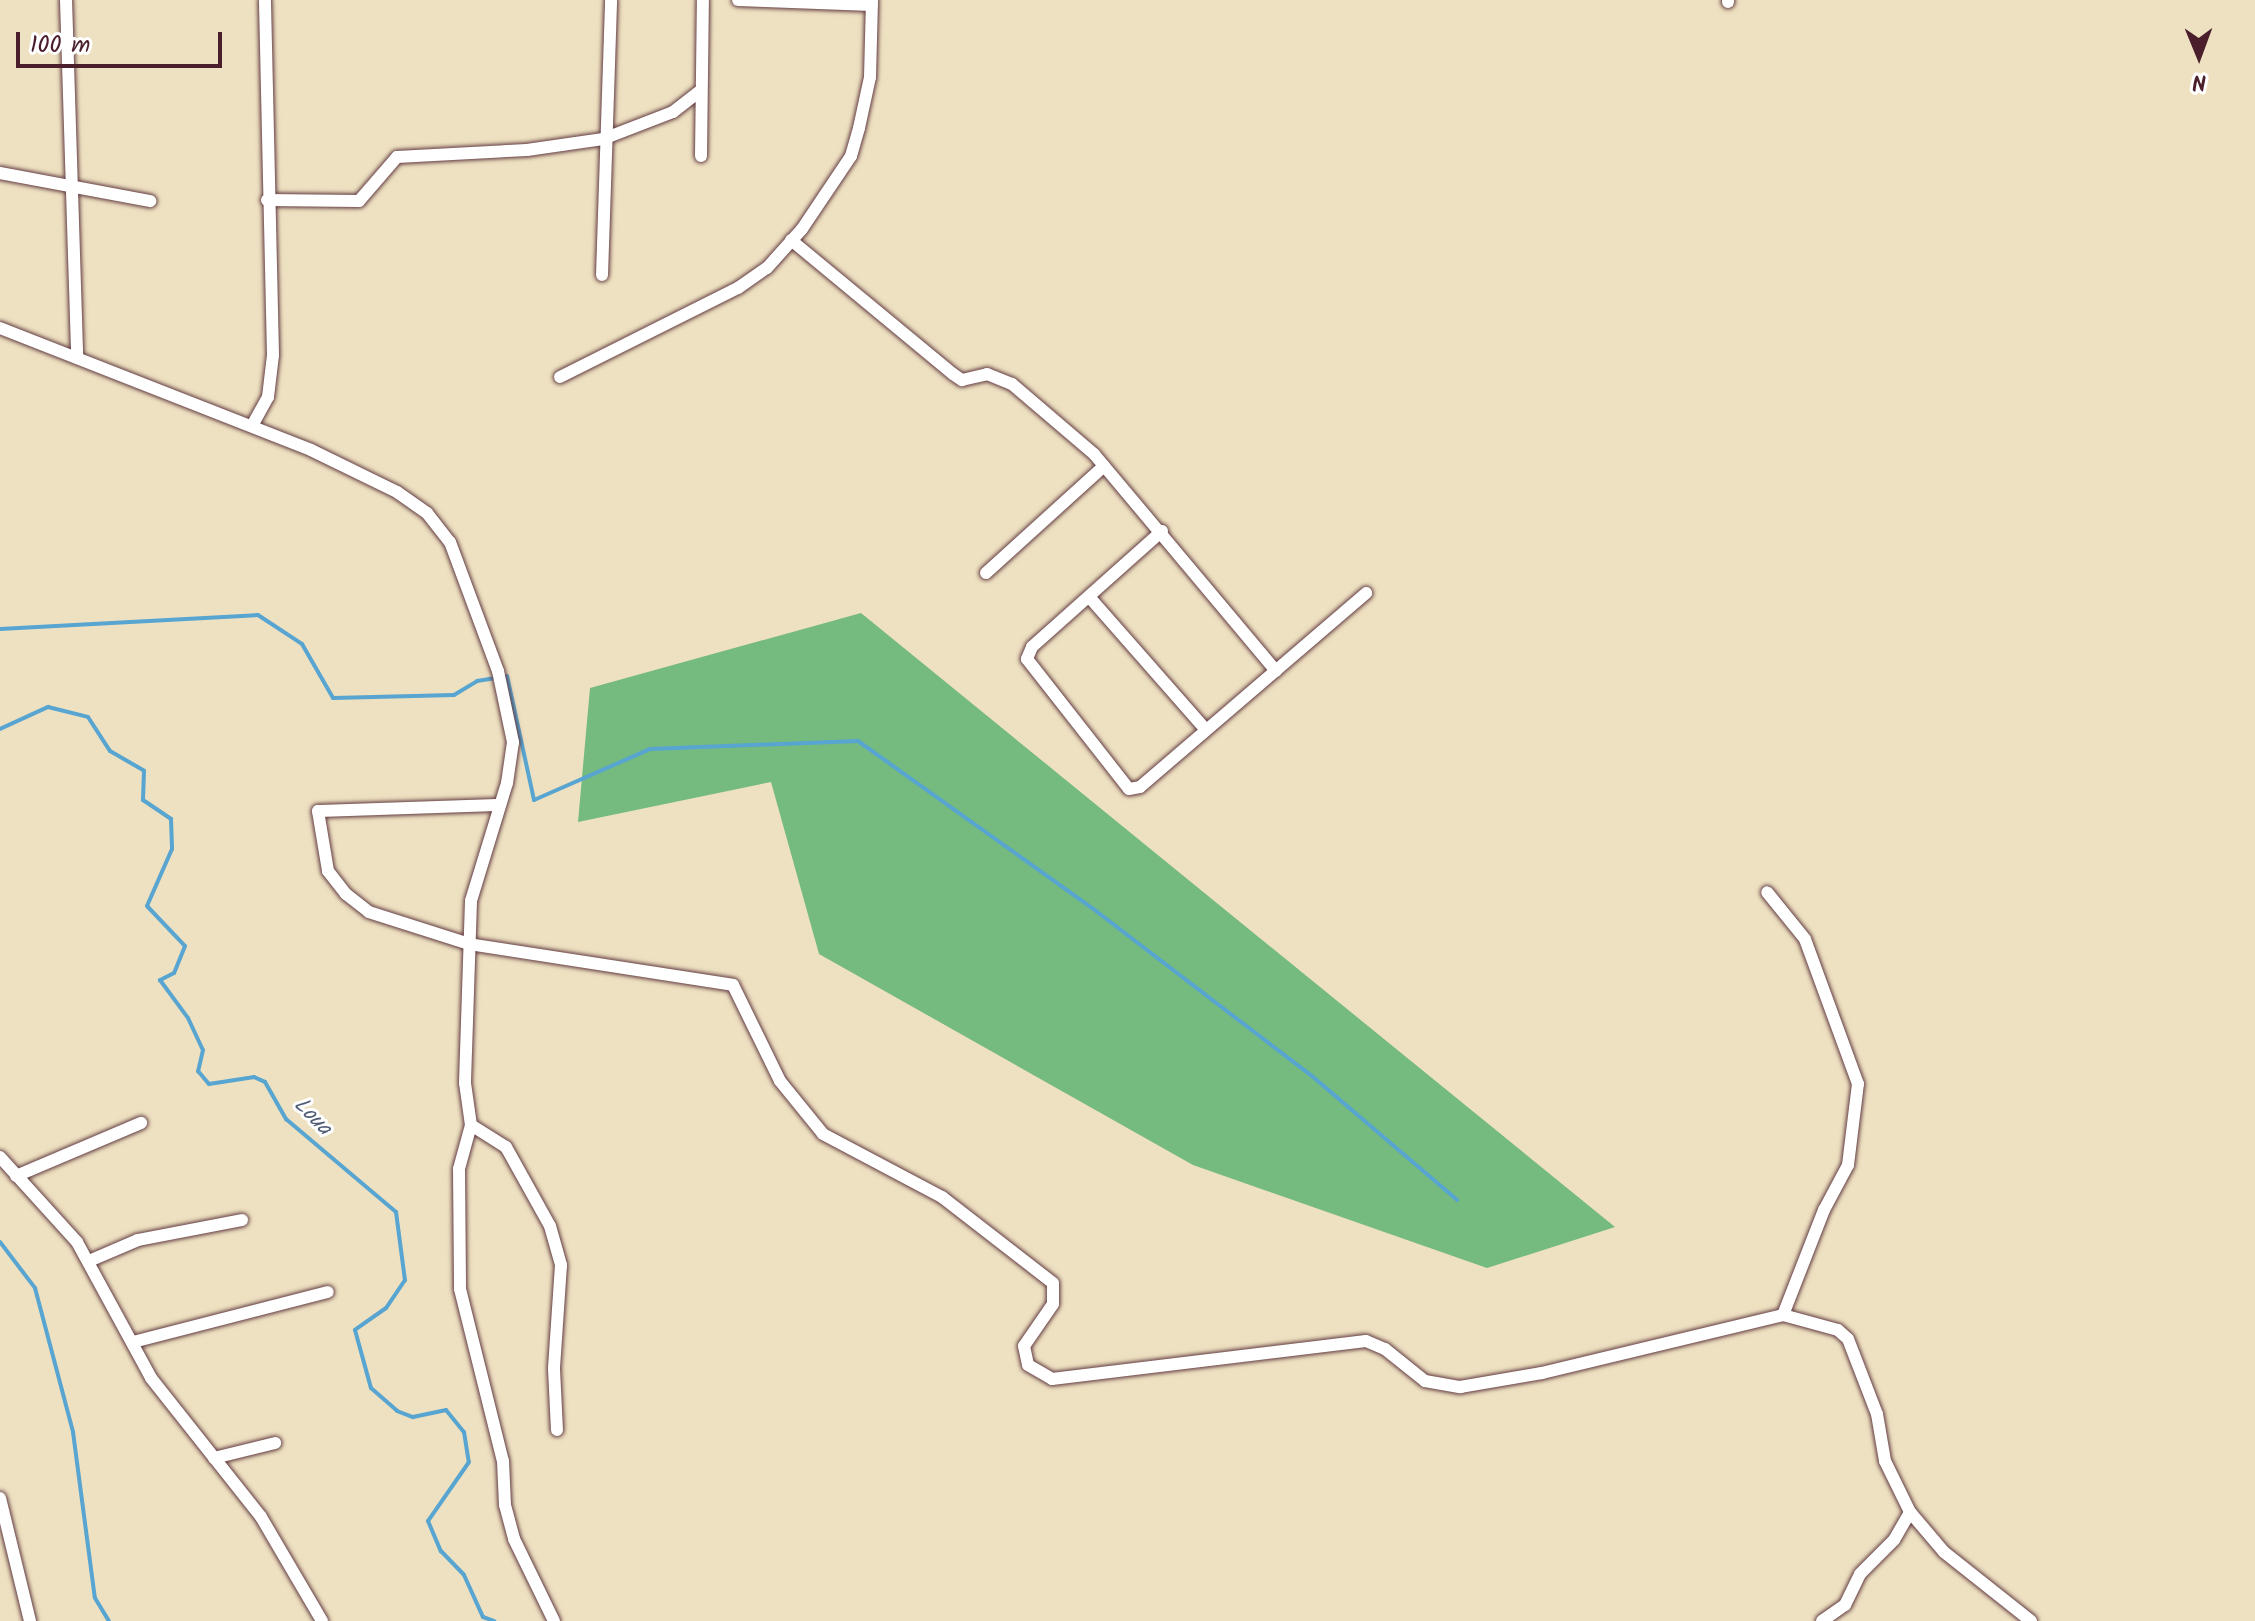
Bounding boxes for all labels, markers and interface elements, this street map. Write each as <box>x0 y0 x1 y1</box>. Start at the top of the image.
scale bar <box>20 16 226 66</box>
north arrow <box>2159 16 2239 96</box>
text: 100 m <box>30 26 90 65</box>
text: N <box>2192 63 2207 98</box>
water label: Loua <box>288 1093 336 1141</box>

